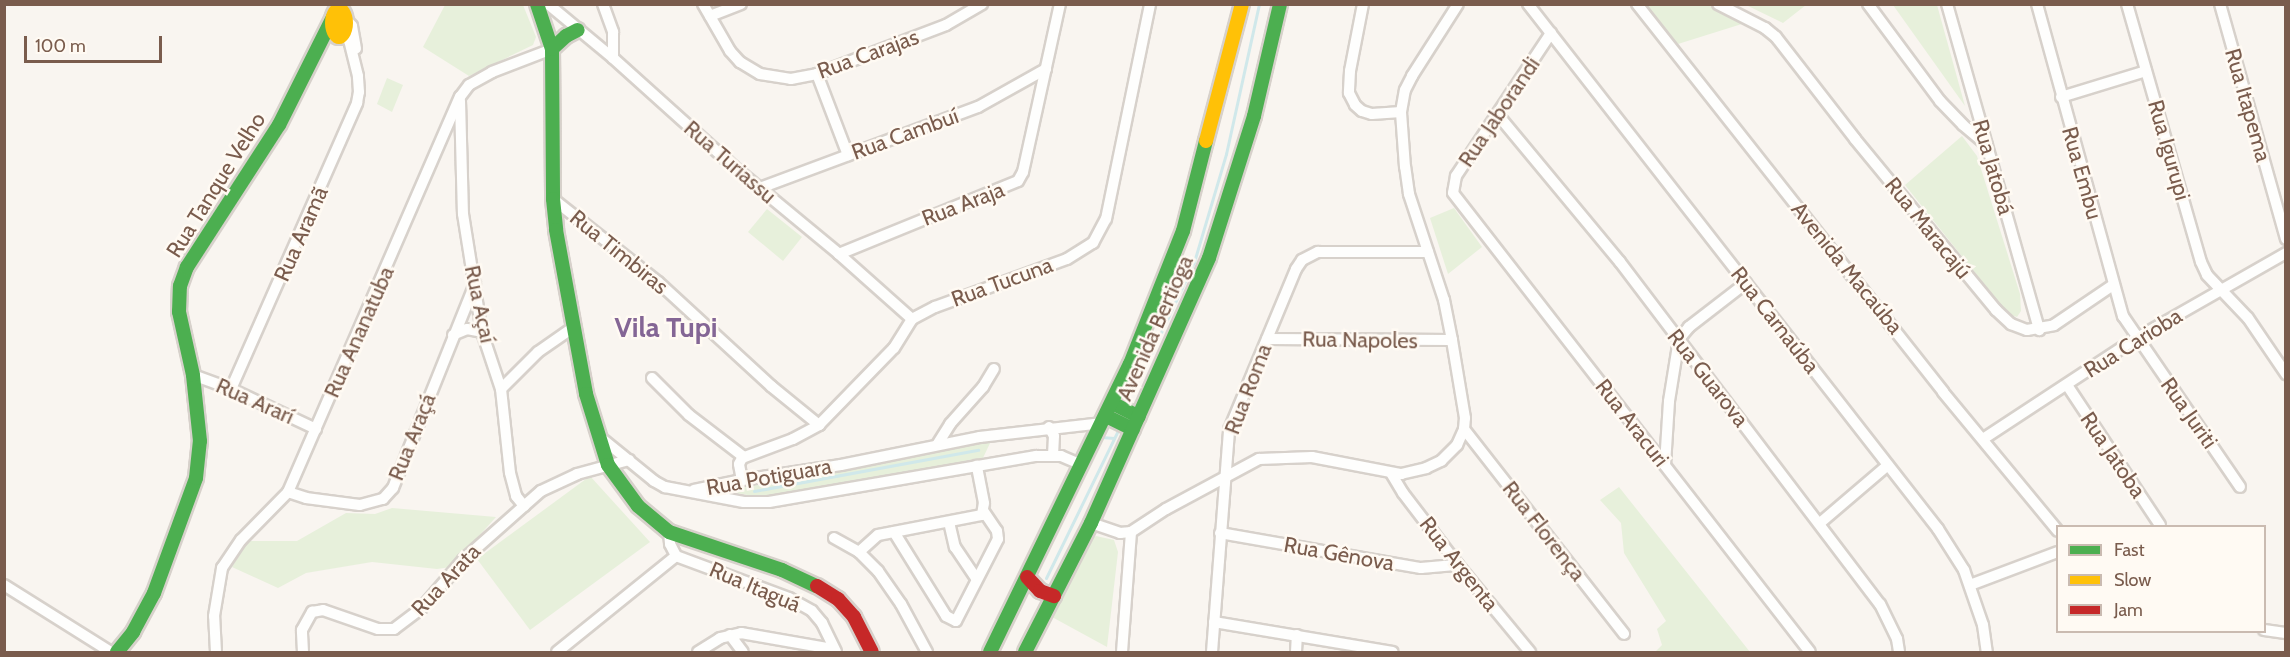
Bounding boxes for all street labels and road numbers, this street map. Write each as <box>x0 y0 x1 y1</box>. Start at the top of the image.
street label: Rua Carajas <box>814 23 922 85</box>
street label: Rua Itapema <box>2219 45 2277 165</box>
street label: Rua Jaborandi <box>1453 52 1545 172</box>
street label: Rua Igurupi <box>2142 97 2196 203</box>
street label: Rua Cambuí <box>848 102 962 166</box>
street label: Rua Tanque Velho <box>161 108 271 262</box>
street label: Rua Turiassu <box>679 115 781 209</box>
street label: Rua Jatobá <box>1967 116 2019 218</box>
street label: Rua Embu <box>2056 124 2108 222</box>
street label: Rua Maracajú <box>1879 172 1977 284</box>
street label: Rua Araja <box>918 176 1008 232</box>
street label: Rua Aramã <box>268 183 334 285</box>
street label: Avenida Macaúba <box>1786 197 1908 339</box>
street label: Rua Timbiras <box>565 204 673 300</box>
street label: Avenida Bertioga <box>1111 251 1199 405</box>
street label: Rua Tucuna <box>948 252 1056 312</box>
street label: Rua Carnaúba <box>1725 261 1825 379</box>
street label: Rua Ananatuba <box>318 262 400 402</box>
street label: Rua Açaí <box>459 263 501 345</box>
street label: Rua Carioba <box>2079 302 2187 384</box>
street label: Rua Guarova <box>1662 324 1754 432</box>
street label: Rua Napoles <box>1302 326 1418 354</box>
street label: Rua Roma <box>1219 340 1277 438</box>
street label: Rua Ararí <box>212 372 298 430</box>
street label: Rua Juriti <box>2155 372 2223 454</box>
street label: Rua Aracuri <box>1590 374 1674 472</box>
street label: Rua Araçá <box>383 390 441 484</box>
street label: Rua Jatoba <box>2075 407 2151 503</box>
street label: Rua Potiguara <box>704 453 834 501</box>
street label: Rua Florença <box>1497 476 1591 586</box>
street label: Rua Argenta <box>1414 511 1504 617</box>
street label: Rua Gênova <box>1282 531 1396 577</box>
street label: Rua Arata <box>406 539 486 621</box>
street label: Rua Itaguá <box>705 556 805 618</box>

